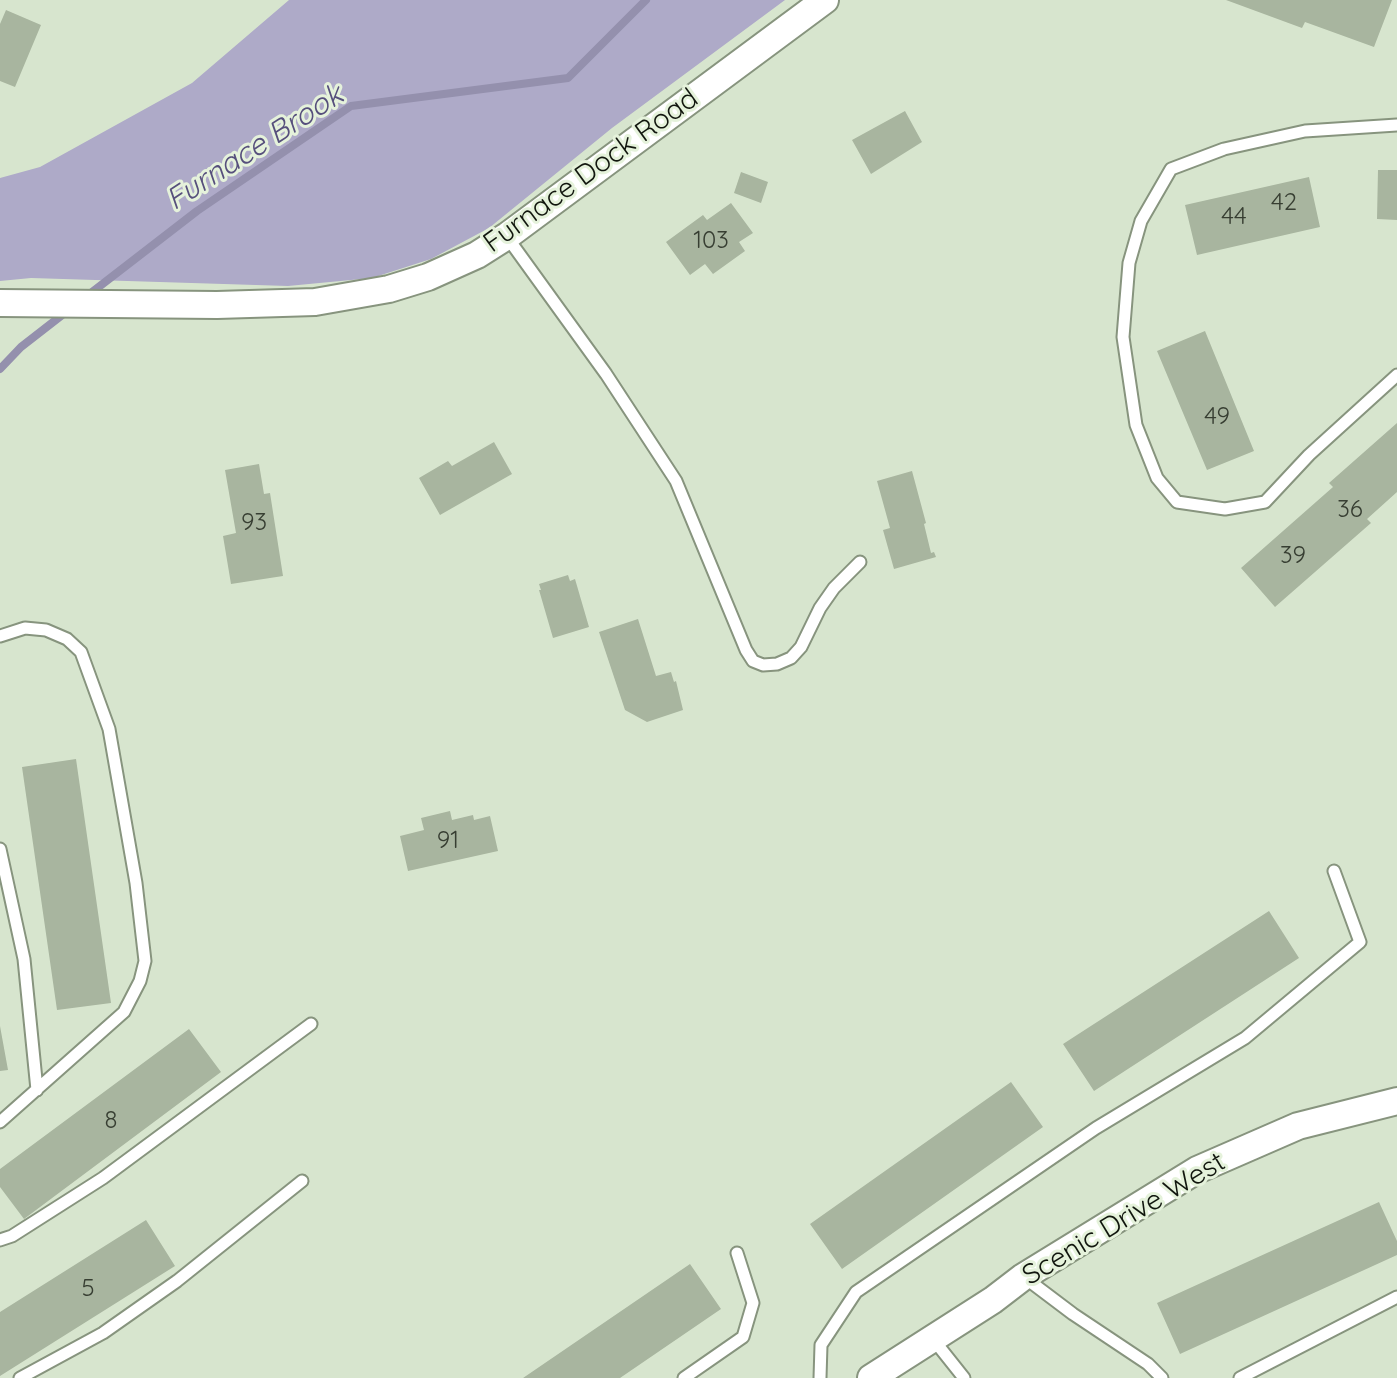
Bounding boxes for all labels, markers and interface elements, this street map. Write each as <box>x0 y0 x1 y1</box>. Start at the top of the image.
water label: Furnace Brook <box>160 77 350 219</box>
street label: Furnace Dock Road <box>477 82 705 260</box>
house number: 42 <box>1271 189 1297 217</box>
house number: 44 <box>1221 203 1247 231</box>
house number: 103 <box>693 227 729 255</box>
house number: 49 <box>1204 403 1230 431</box>
house number: 36 <box>1337 496 1363 524</box>
house number: 93 <box>241 509 267 537</box>
house number: 39 <box>1280 542 1306 570</box>
house number: 91 <box>437 827 459 855</box>
house number: 8 <box>105 1107 117 1135</box>
street label: Scenic Drive West <box>1017 1145 1231 1293</box>
house number: 5 <box>81 1275 95 1303</box>

